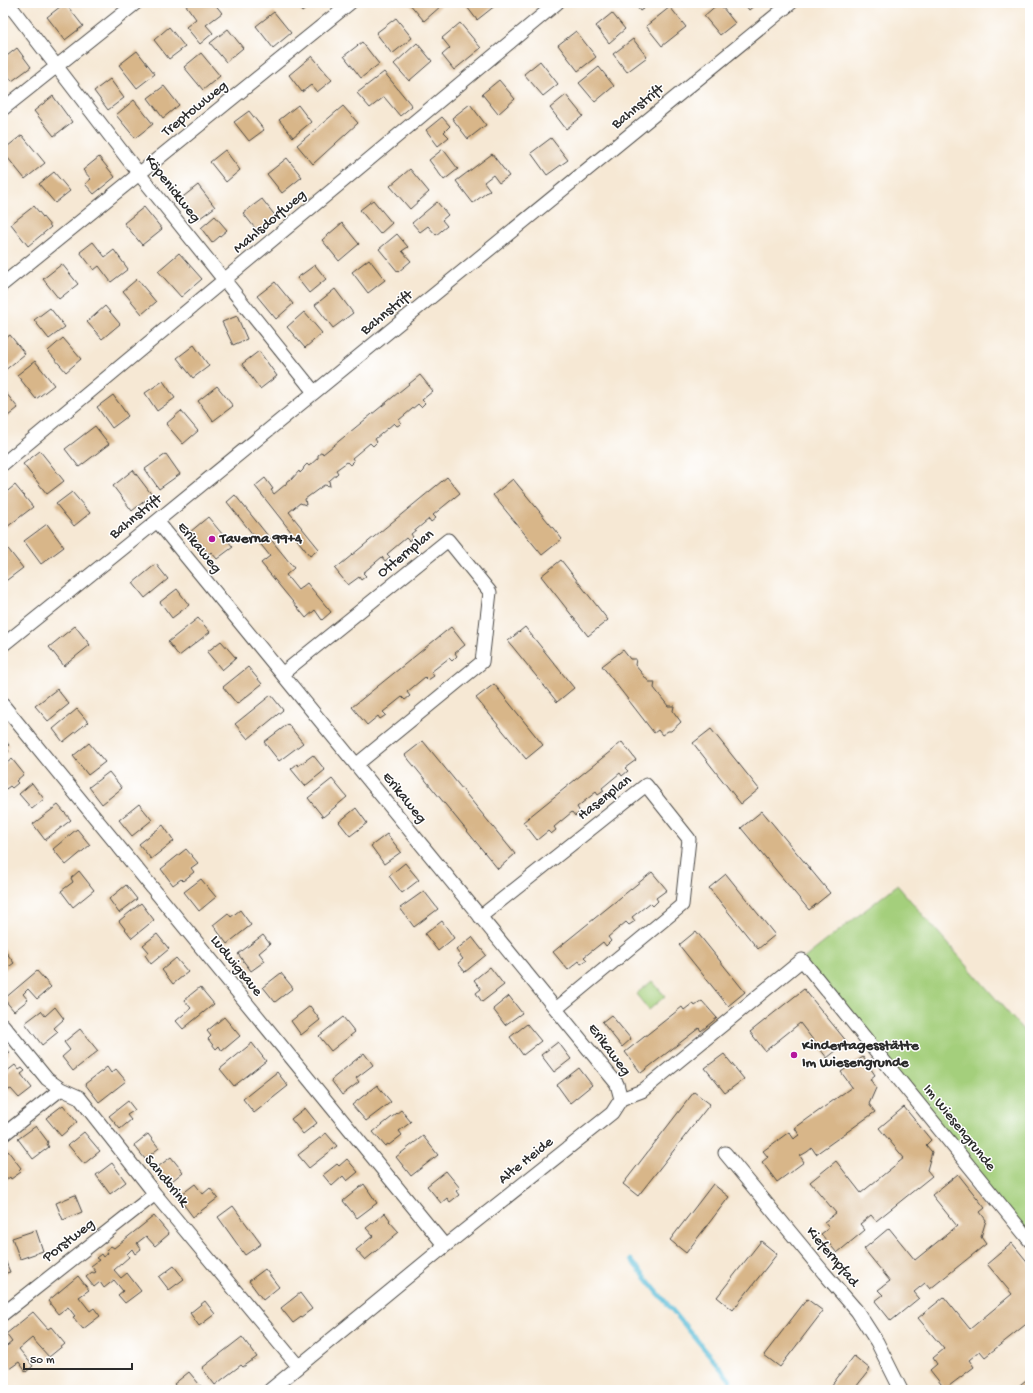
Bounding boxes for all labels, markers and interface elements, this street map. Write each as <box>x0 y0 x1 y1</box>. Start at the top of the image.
street label: Treptowweg <box>158 77 232 142</box>
street label: Bahnstrift <box>607 79 669 134</box>
street label: Köpenickweg <box>140 151 204 227</box>
street label: Mahlsdorfweg <box>230 186 310 258</box>
street label: Bahnstrift <box>356 285 418 340</box>
street label: Bahnstrift <box>105 489 167 544</box>
street label: Erikaweg <box>173 519 225 577</box>
street label: Otternplan <box>374 526 438 582</box>
place label: Taverna 99+4 <box>219 530 303 548</box>
marker: Taverna 99+4 <box>207 534 217 544</box>
street label: Erikaweg <box>378 769 430 827</box>
street label: Hasenplan <box>574 771 636 825</box>
street label: Ludwigsaue <box>206 932 266 1000</box>
street label: Erikaweg <box>584 1020 634 1080</box>
place label: Kindertagesstätte Im Wiesengrunde <box>801 1037 920 1072</box>
marker: Kindertagesstätte Im Wiesengrunde <box>789 1050 799 1060</box>
street label: Im Wiesengrunde <box>918 1081 1000 1175</box>
street label: Alte Heide <box>495 1133 557 1189</box>
street label: Sandbrink <box>140 1151 193 1212</box>
street label: Porstweg <box>39 1215 99 1267</box>
street label: Kiefernpfad <box>802 1223 863 1292</box>
scale bar <box>24 1345 132 1371</box>
text: 50 m <box>30 1354 55 1368</box>

